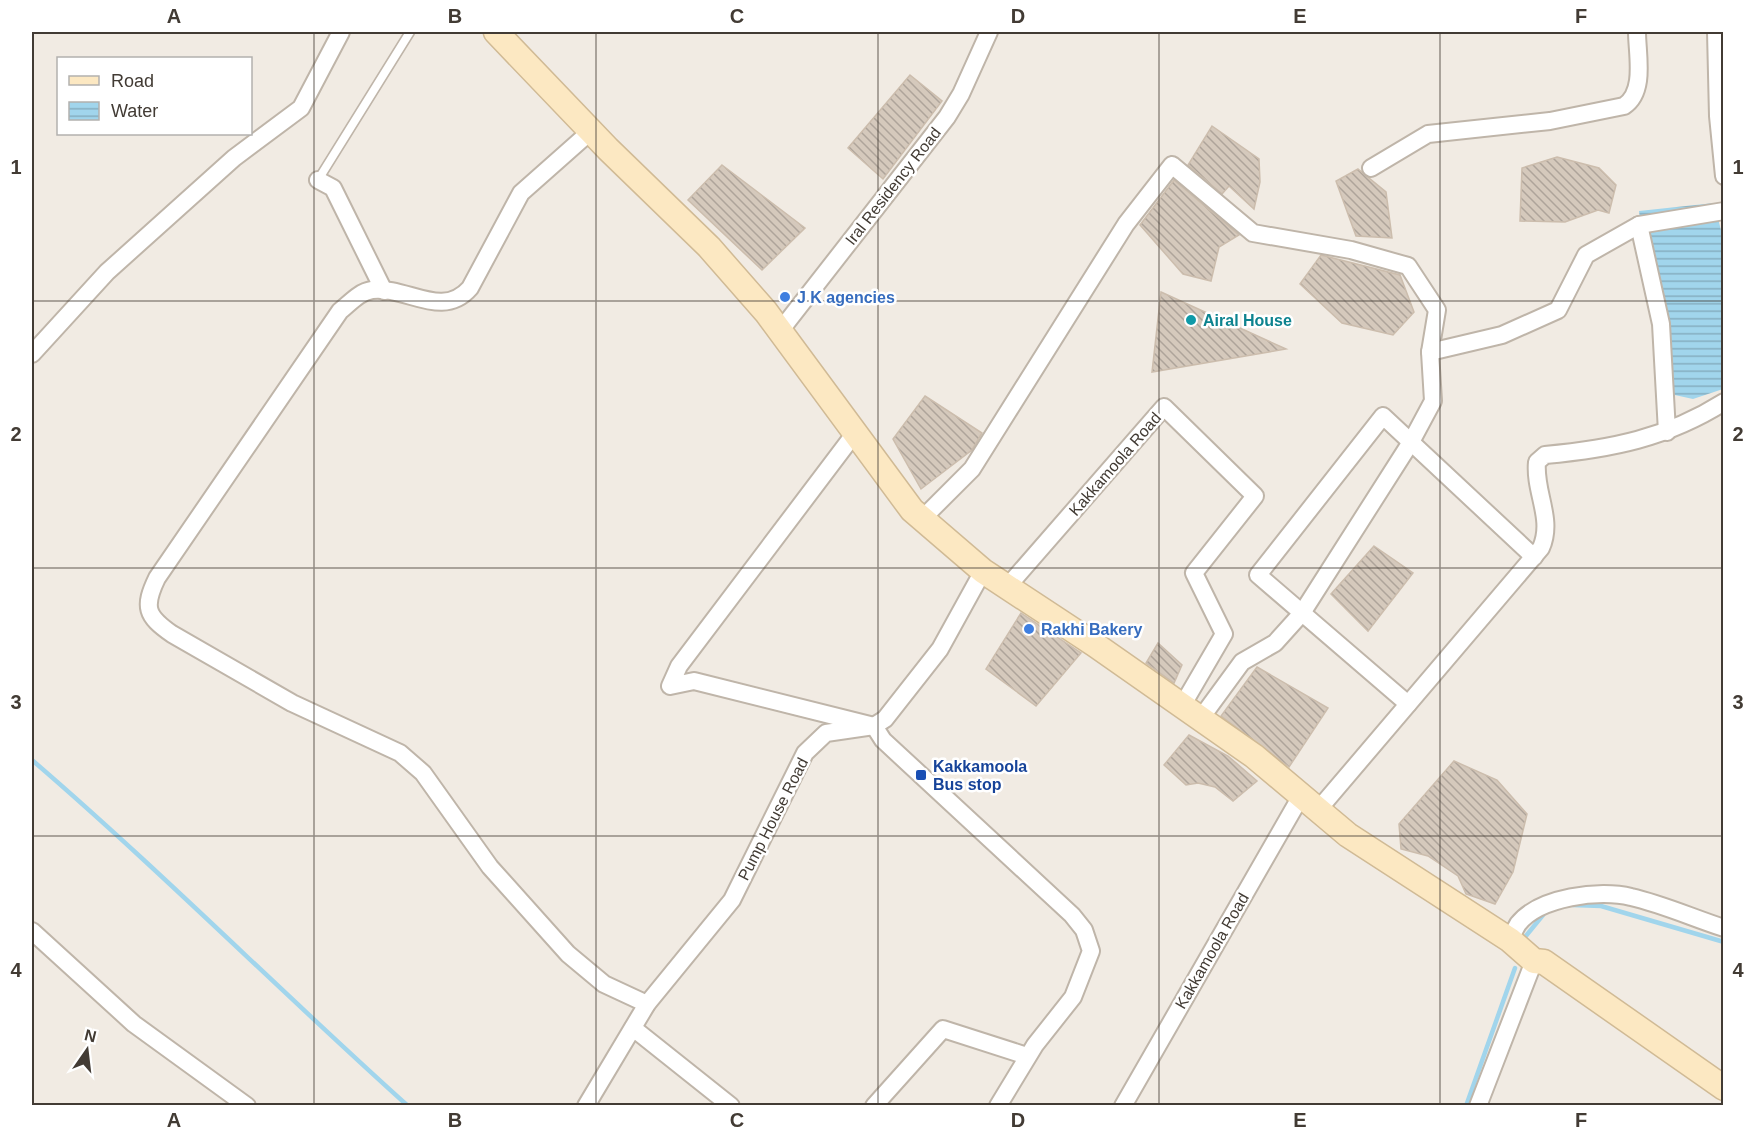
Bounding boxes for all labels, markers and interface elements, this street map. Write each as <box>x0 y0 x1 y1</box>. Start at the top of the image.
text: A <box>167 5 181 27</box>
text: B <box>448 5 462 27</box>
text: C <box>730 5 744 27</box>
text: D <box>1011 5 1025 27</box>
text: E <box>1293 5 1307 27</box>
text: F <box>1575 5 1587 27</box>
legend <box>57 57 252 135</box>
text: Road <box>111 71 154 91</box>
text: Water <box>111 101 158 121</box>
street label: Iral Residency Road <box>842 124 944 248</box>
text: 1 <box>10 156 22 178</box>
text: 1 <box>1732 156 1744 178</box>
place label: J K agencies <box>797 289 895 306</box>
marker: J K agencies <box>778 290 792 304</box>
place label: Airal House <box>1203 312 1292 329</box>
marker: Airal House <box>1184 313 1198 327</box>
street label: Kakkamoola Road <box>1066 409 1164 519</box>
text: 2 <box>10 423 22 445</box>
text: 2 <box>1732 423 1744 445</box>
place label: Rakhi Bakery <box>1041 621 1142 638</box>
marker: Rakhi Bakery <box>1022 622 1036 636</box>
text: 3 <box>10 691 22 713</box>
text: 3 <box>1732 691 1744 713</box>
street label: Pump House Road <box>735 755 811 883</box>
place label: Kakkamoola Bus stop <box>933 758 1027 793</box>
marker: Kakkamoola Bus stop <box>914 768 928 782</box>
street label: Kakkamoola Road <box>1172 890 1252 1012</box>
text: 4 <box>10 959 22 981</box>
text: 4 <box>1732 959 1744 981</box>
north arrow <box>57 1020 117 1080</box>
text: N <box>83 1026 98 1046</box>
text: A <box>167 1109 181 1131</box>
text: B <box>448 1109 462 1131</box>
text: C <box>730 1109 744 1131</box>
text: D <box>1011 1109 1025 1131</box>
text: E <box>1293 1109 1307 1131</box>
text: F <box>1575 1109 1587 1131</box>

